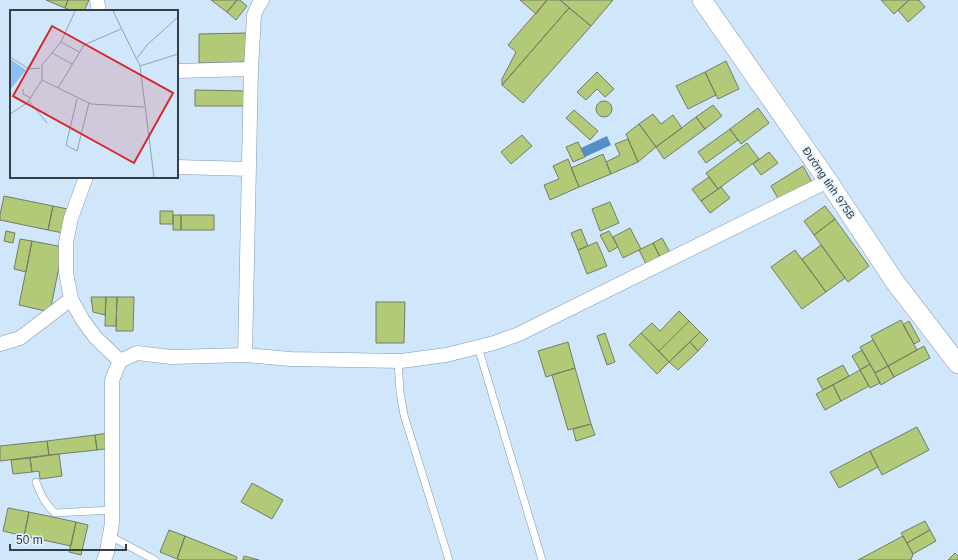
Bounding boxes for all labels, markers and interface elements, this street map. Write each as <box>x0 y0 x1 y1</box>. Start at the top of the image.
inset map <box>10 10 178 178</box>
street label: Đường tỉnh 975B <box>800 145 858 221</box>
scale bar <box>10 526 126 552</box>
text: 50 m <box>16 533 43 547</box>

